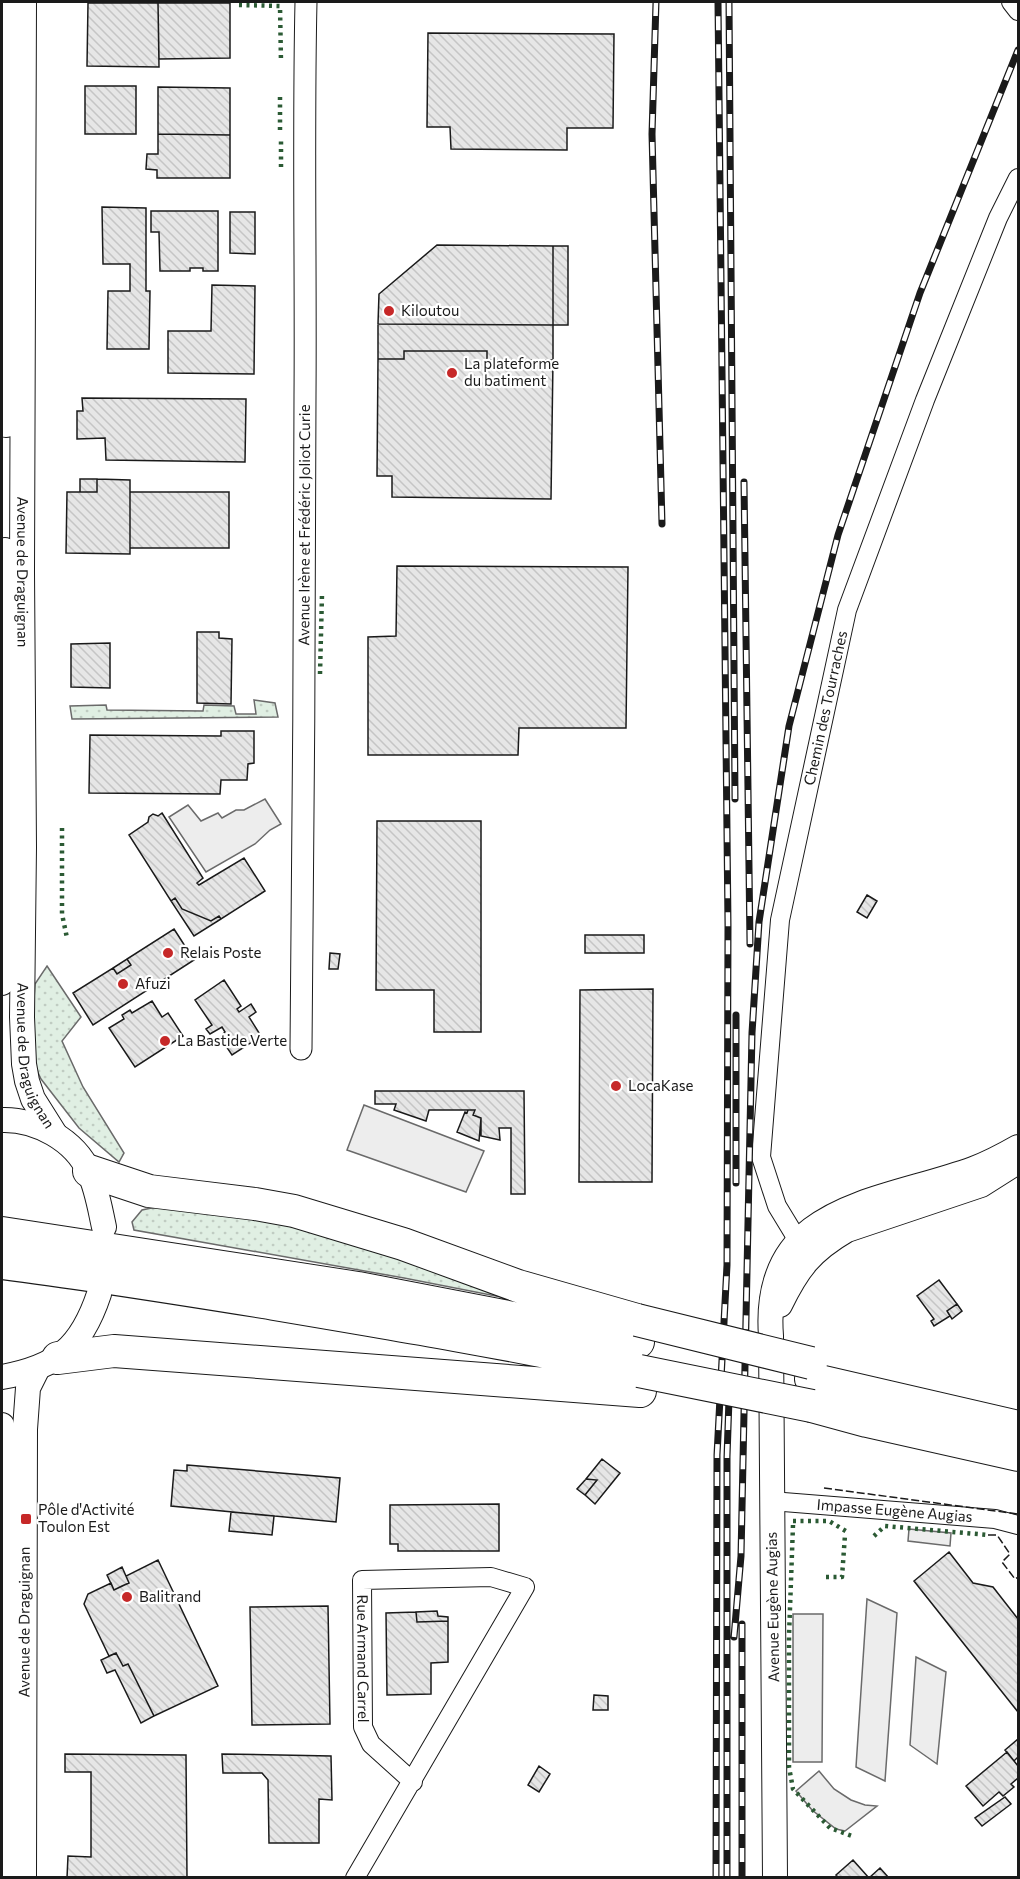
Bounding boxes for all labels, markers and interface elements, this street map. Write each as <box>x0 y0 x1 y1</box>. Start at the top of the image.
place label: Kiloutou <box>401 301 459 319</box>
marker: Kiloutou <box>382 304 396 318</box>
place label: La plateforme du batiment <box>464 354 559 389</box>
marker: La plateforme du batiment <box>445 366 459 380</box>
street label: Avenue Irène et Frédéric Joliot Curie <box>294 404 313 646</box>
street label: Avenue de Draguignan <box>14 497 33 647</box>
street label: Chemin des Tourraches <box>799 629 850 787</box>
place label: Relais Poste <box>180 943 261 961</box>
marker: Relais Poste <box>161 946 175 960</box>
place label: Afuzi <box>135 974 171 992</box>
marker: Afuzi <box>116 977 130 991</box>
street label: Avenue de Draguignan <box>14 982 59 1131</box>
place label: La Bastide Verte <box>177 1031 287 1049</box>
marker: La Bastide Verte <box>158 1034 172 1048</box>
place label: LocaKase <box>628 1076 694 1094</box>
marker: LocaKase <box>609 1079 623 1093</box>
street label: Impasse Eugène Augias <box>816 1495 974 1525</box>
place label: Pôle d'Activité Toulon Est <box>38 1500 135 1535</box>
marker: Pôle d'Activité Toulon Est <box>19 1512 33 1526</box>
street label: Avenue Eugène Augias <box>762 1531 782 1682</box>
street label: Avenue de Draguignan <box>14 1547 33 1697</box>
place label: Balitrand <box>139 1587 201 1605</box>
marker: Balitrand <box>120 1590 134 1604</box>
street label: Rue Armand Carrel <box>354 1594 373 1723</box>

